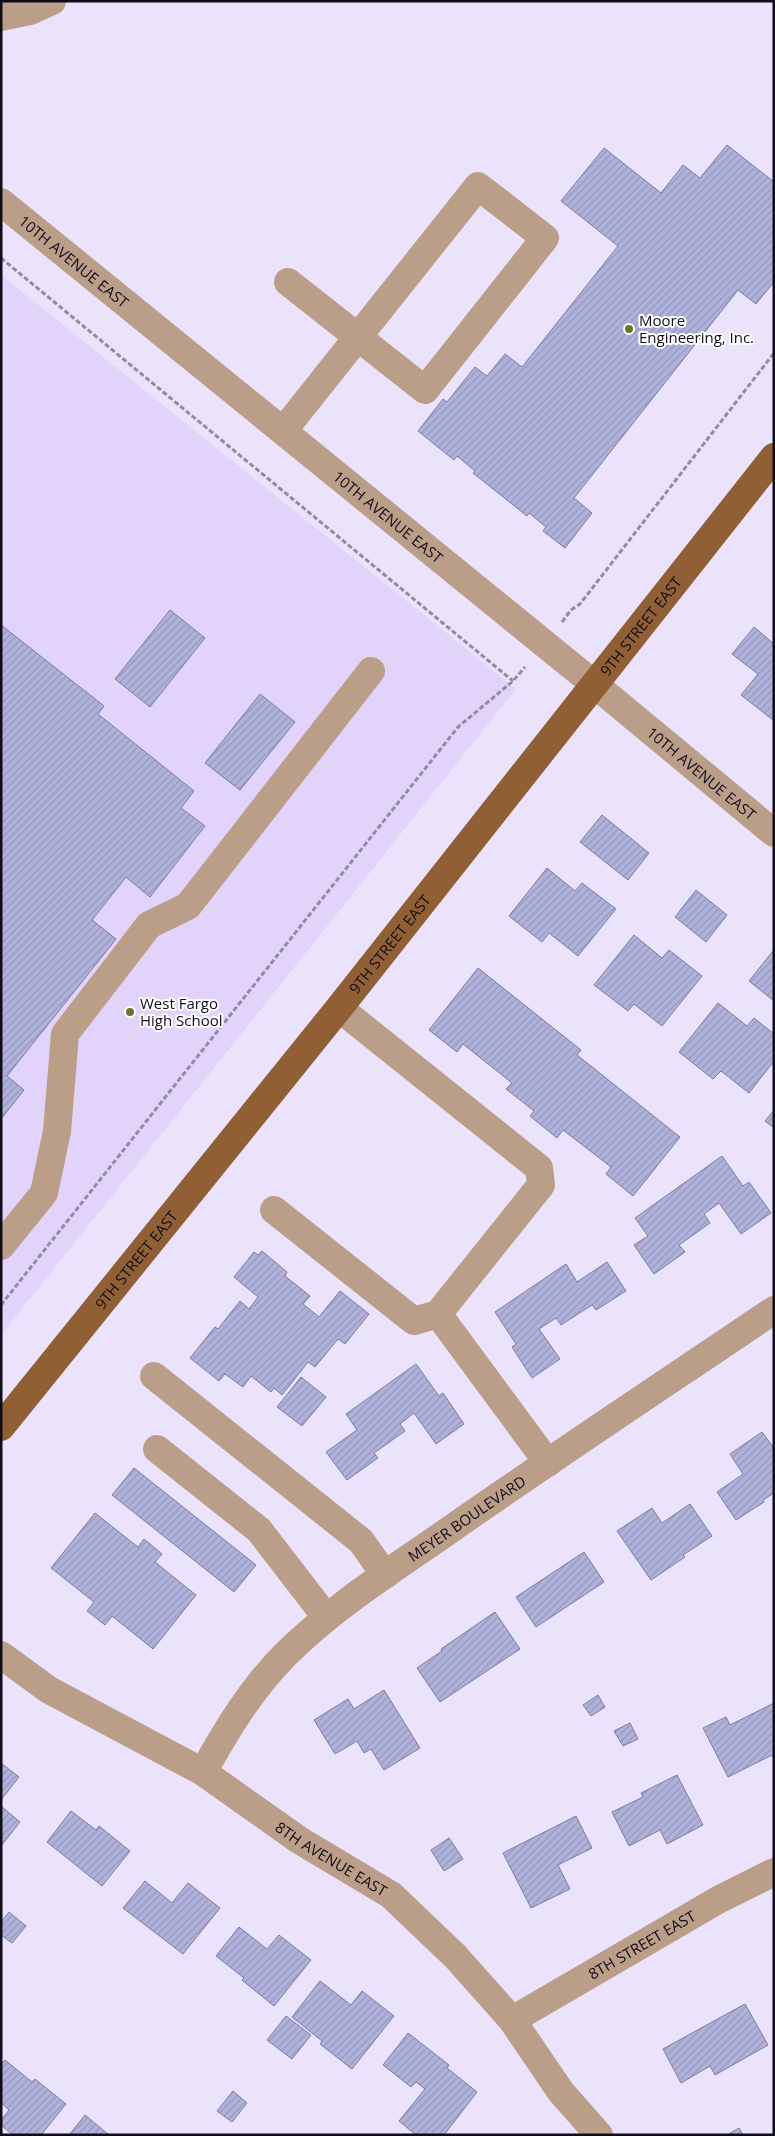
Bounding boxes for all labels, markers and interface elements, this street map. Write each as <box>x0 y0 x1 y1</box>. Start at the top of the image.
street label: 10TH AVENUE EAST <box>15 211 134 312</box>
place label: Moore Engineering, Inc. <box>639 310 754 347</box>
marker: Moore Engineering, Inc. <box>623 323 635 335</box>
street label: 10TH AVENUE EAST <box>329 466 448 568</box>
street label: 9TH STREET EAST <box>595 572 686 680</box>
street label: 10TH AVENUE EAST <box>643 722 761 825</box>
street label: 9TH STREET EAST <box>344 890 435 997</box>
place label: West Fargo High School <box>140 993 223 1030</box>
marker: West Fargo High School <box>124 1006 136 1018</box>
street label: 9TH STREET EAST <box>90 1206 182 1313</box>
street label: MEYER BOULEVARD <box>404 1471 529 1566</box>
street label: 8TH AVENUE EAST <box>272 1817 392 1901</box>
street label: 8TH STREET EAST <box>584 1905 699 1984</box>

